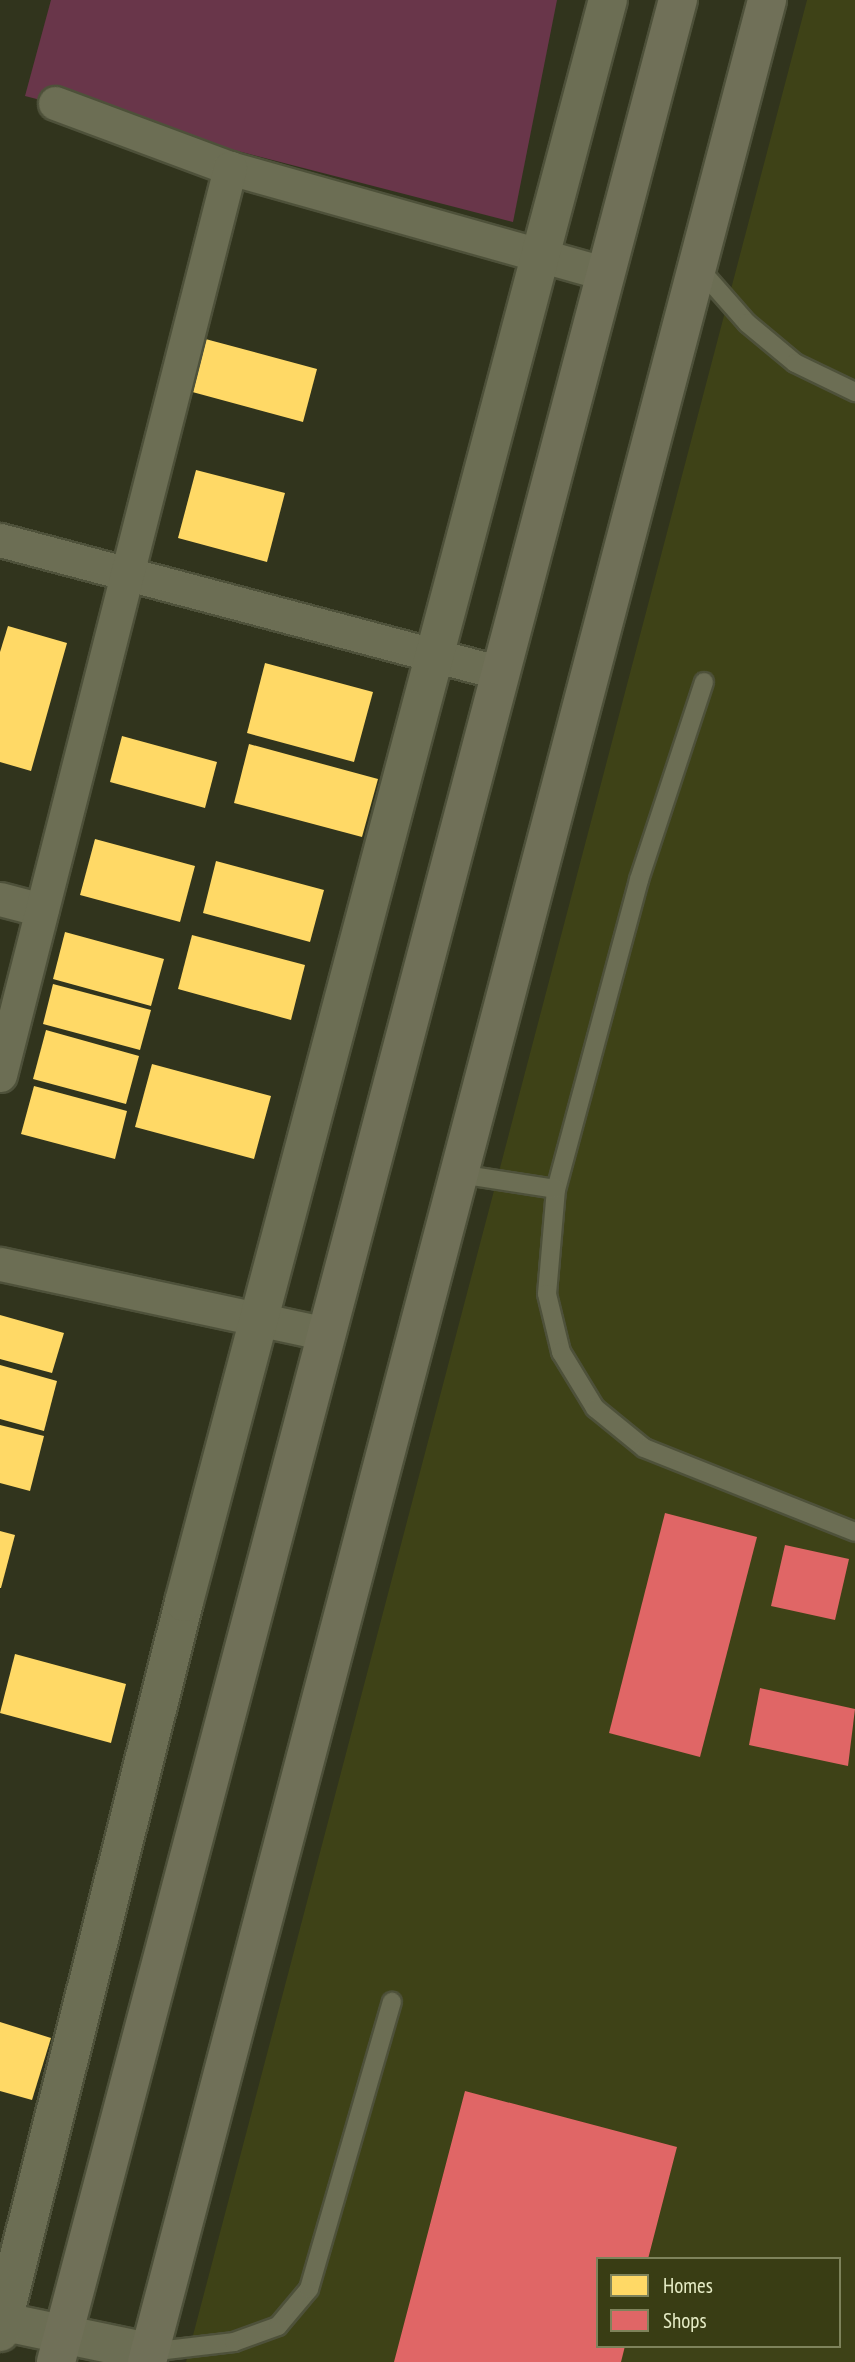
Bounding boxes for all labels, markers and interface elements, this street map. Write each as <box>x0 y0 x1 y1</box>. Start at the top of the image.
legend <box>596 2257 841 2348</box>
text: Homes <box>663 2272 713 2299</box>
text: Shops <box>663 2307 707 2334</box>

